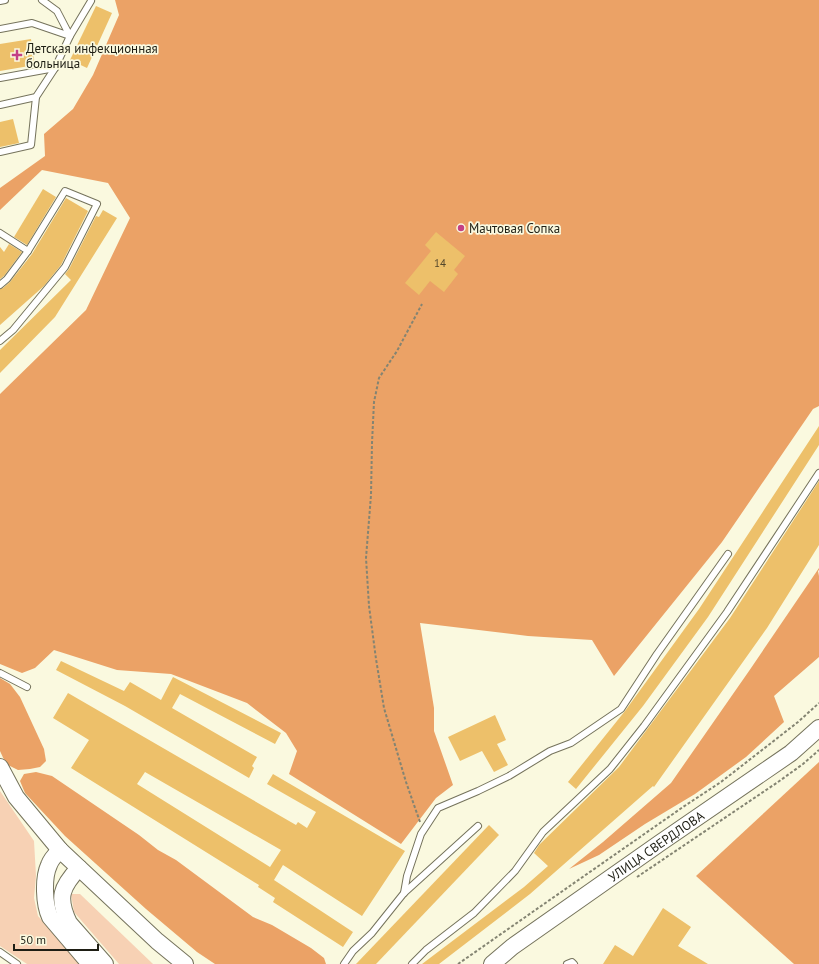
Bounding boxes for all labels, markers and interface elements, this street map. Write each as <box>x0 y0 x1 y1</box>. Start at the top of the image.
place label: Детская инфекционная больница <box>26 40 158 72</box>
marker: Детская инфекционная больница <box>11 49 23 61</box>
place label: Мачтовая Сопка <box>469 220 560 237</box>
marker: Мачтовая Сопка <box>456 223 466 233</box>
house number: 14 <box>434 256 446 270</box>
street label: УЛИЦА СВЕРДЛОВА <box>605 807 707 885</box>
scale bar <box>14 926 98 952</box>
text: 50 m <box>20 932 46 947</box>

